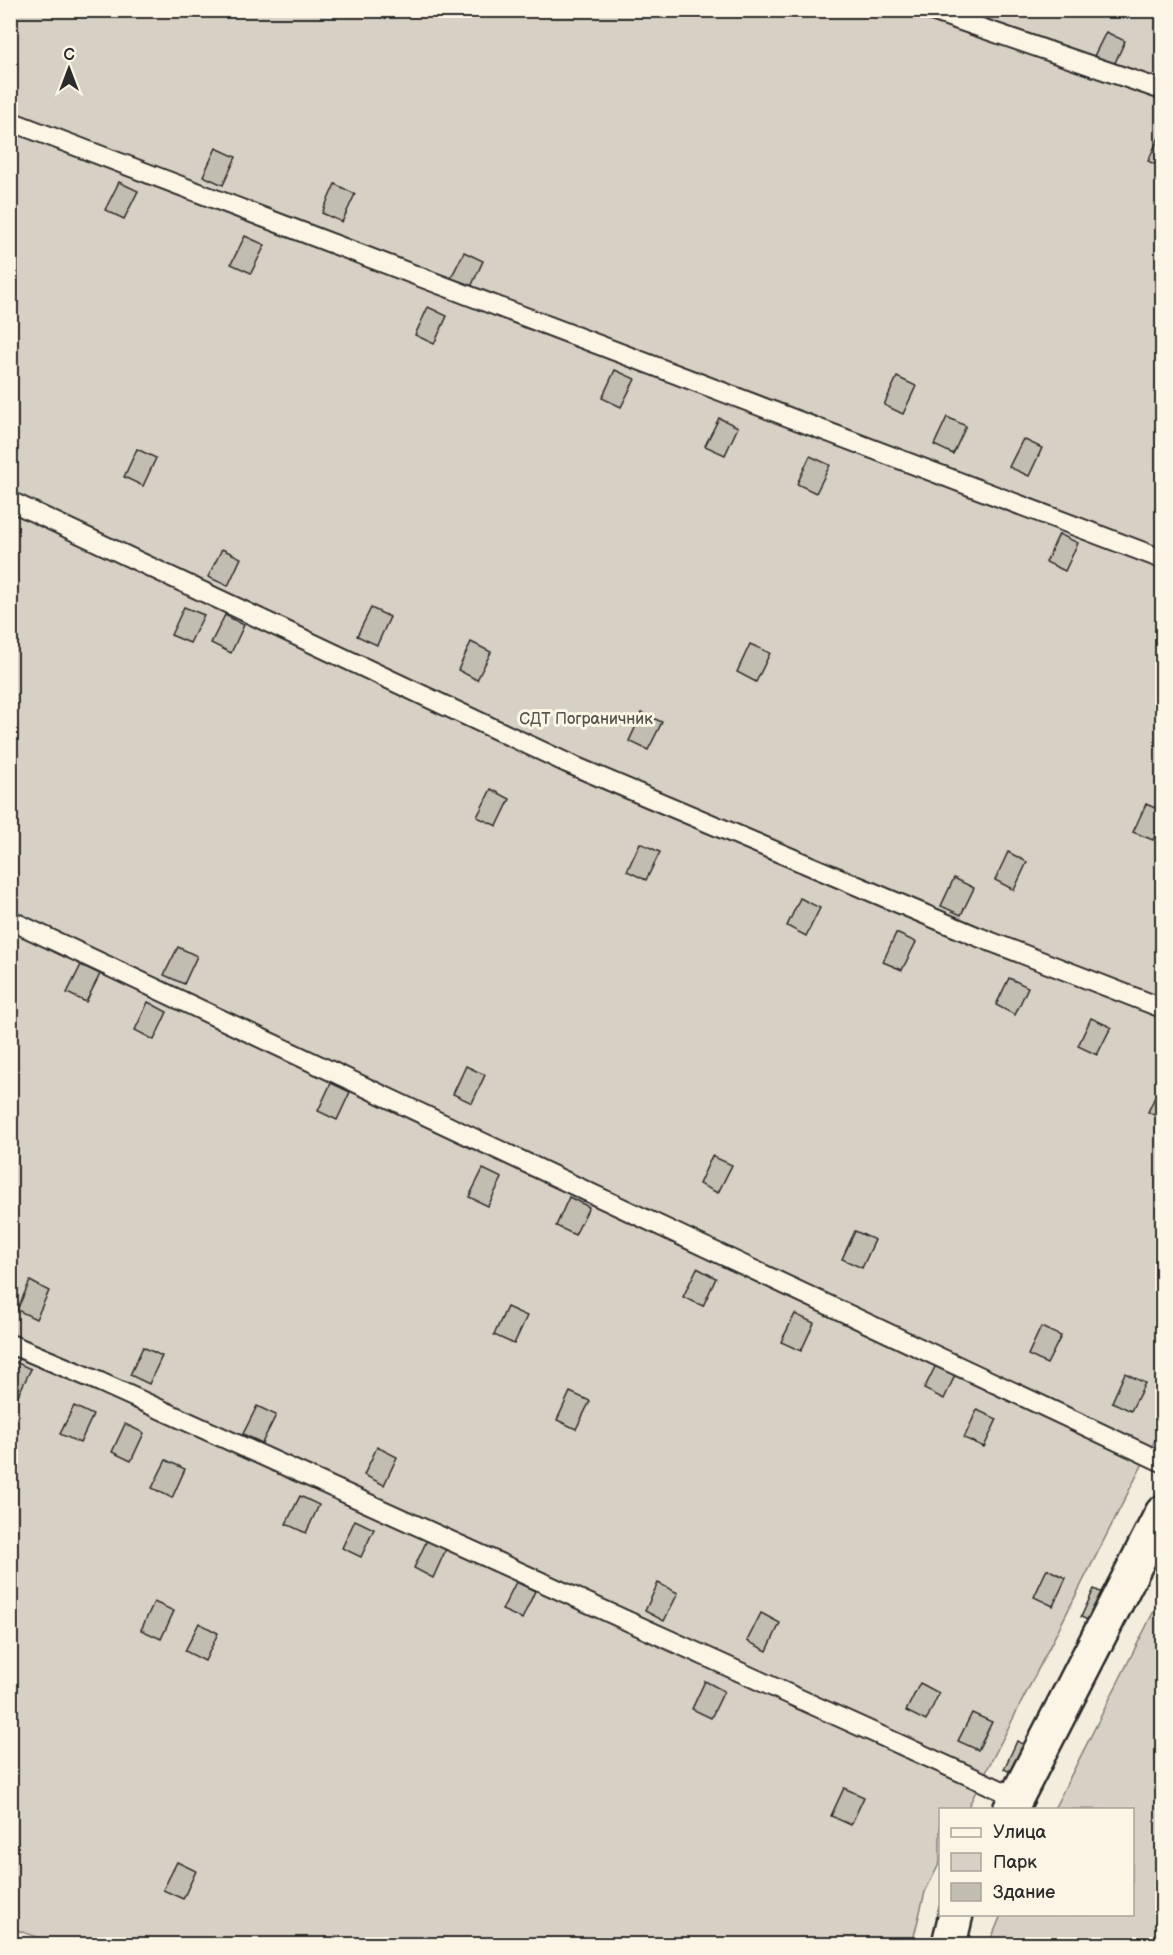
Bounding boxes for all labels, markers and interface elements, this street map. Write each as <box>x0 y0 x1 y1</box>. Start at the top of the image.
north arrow <box>39 39 99 99</box>
text: С <box>63 46 75 65</box>
park label: СДТ Пограничник <box>519 710 653 729</box>
legend <box>939 1808 1134 1916</box>
text: Улица <box>993 1822 1047 1843</box>
text: Парк <box>993 1852 1037 1873</box>
text: Здание <box>993 1882 1055 1903</box>

